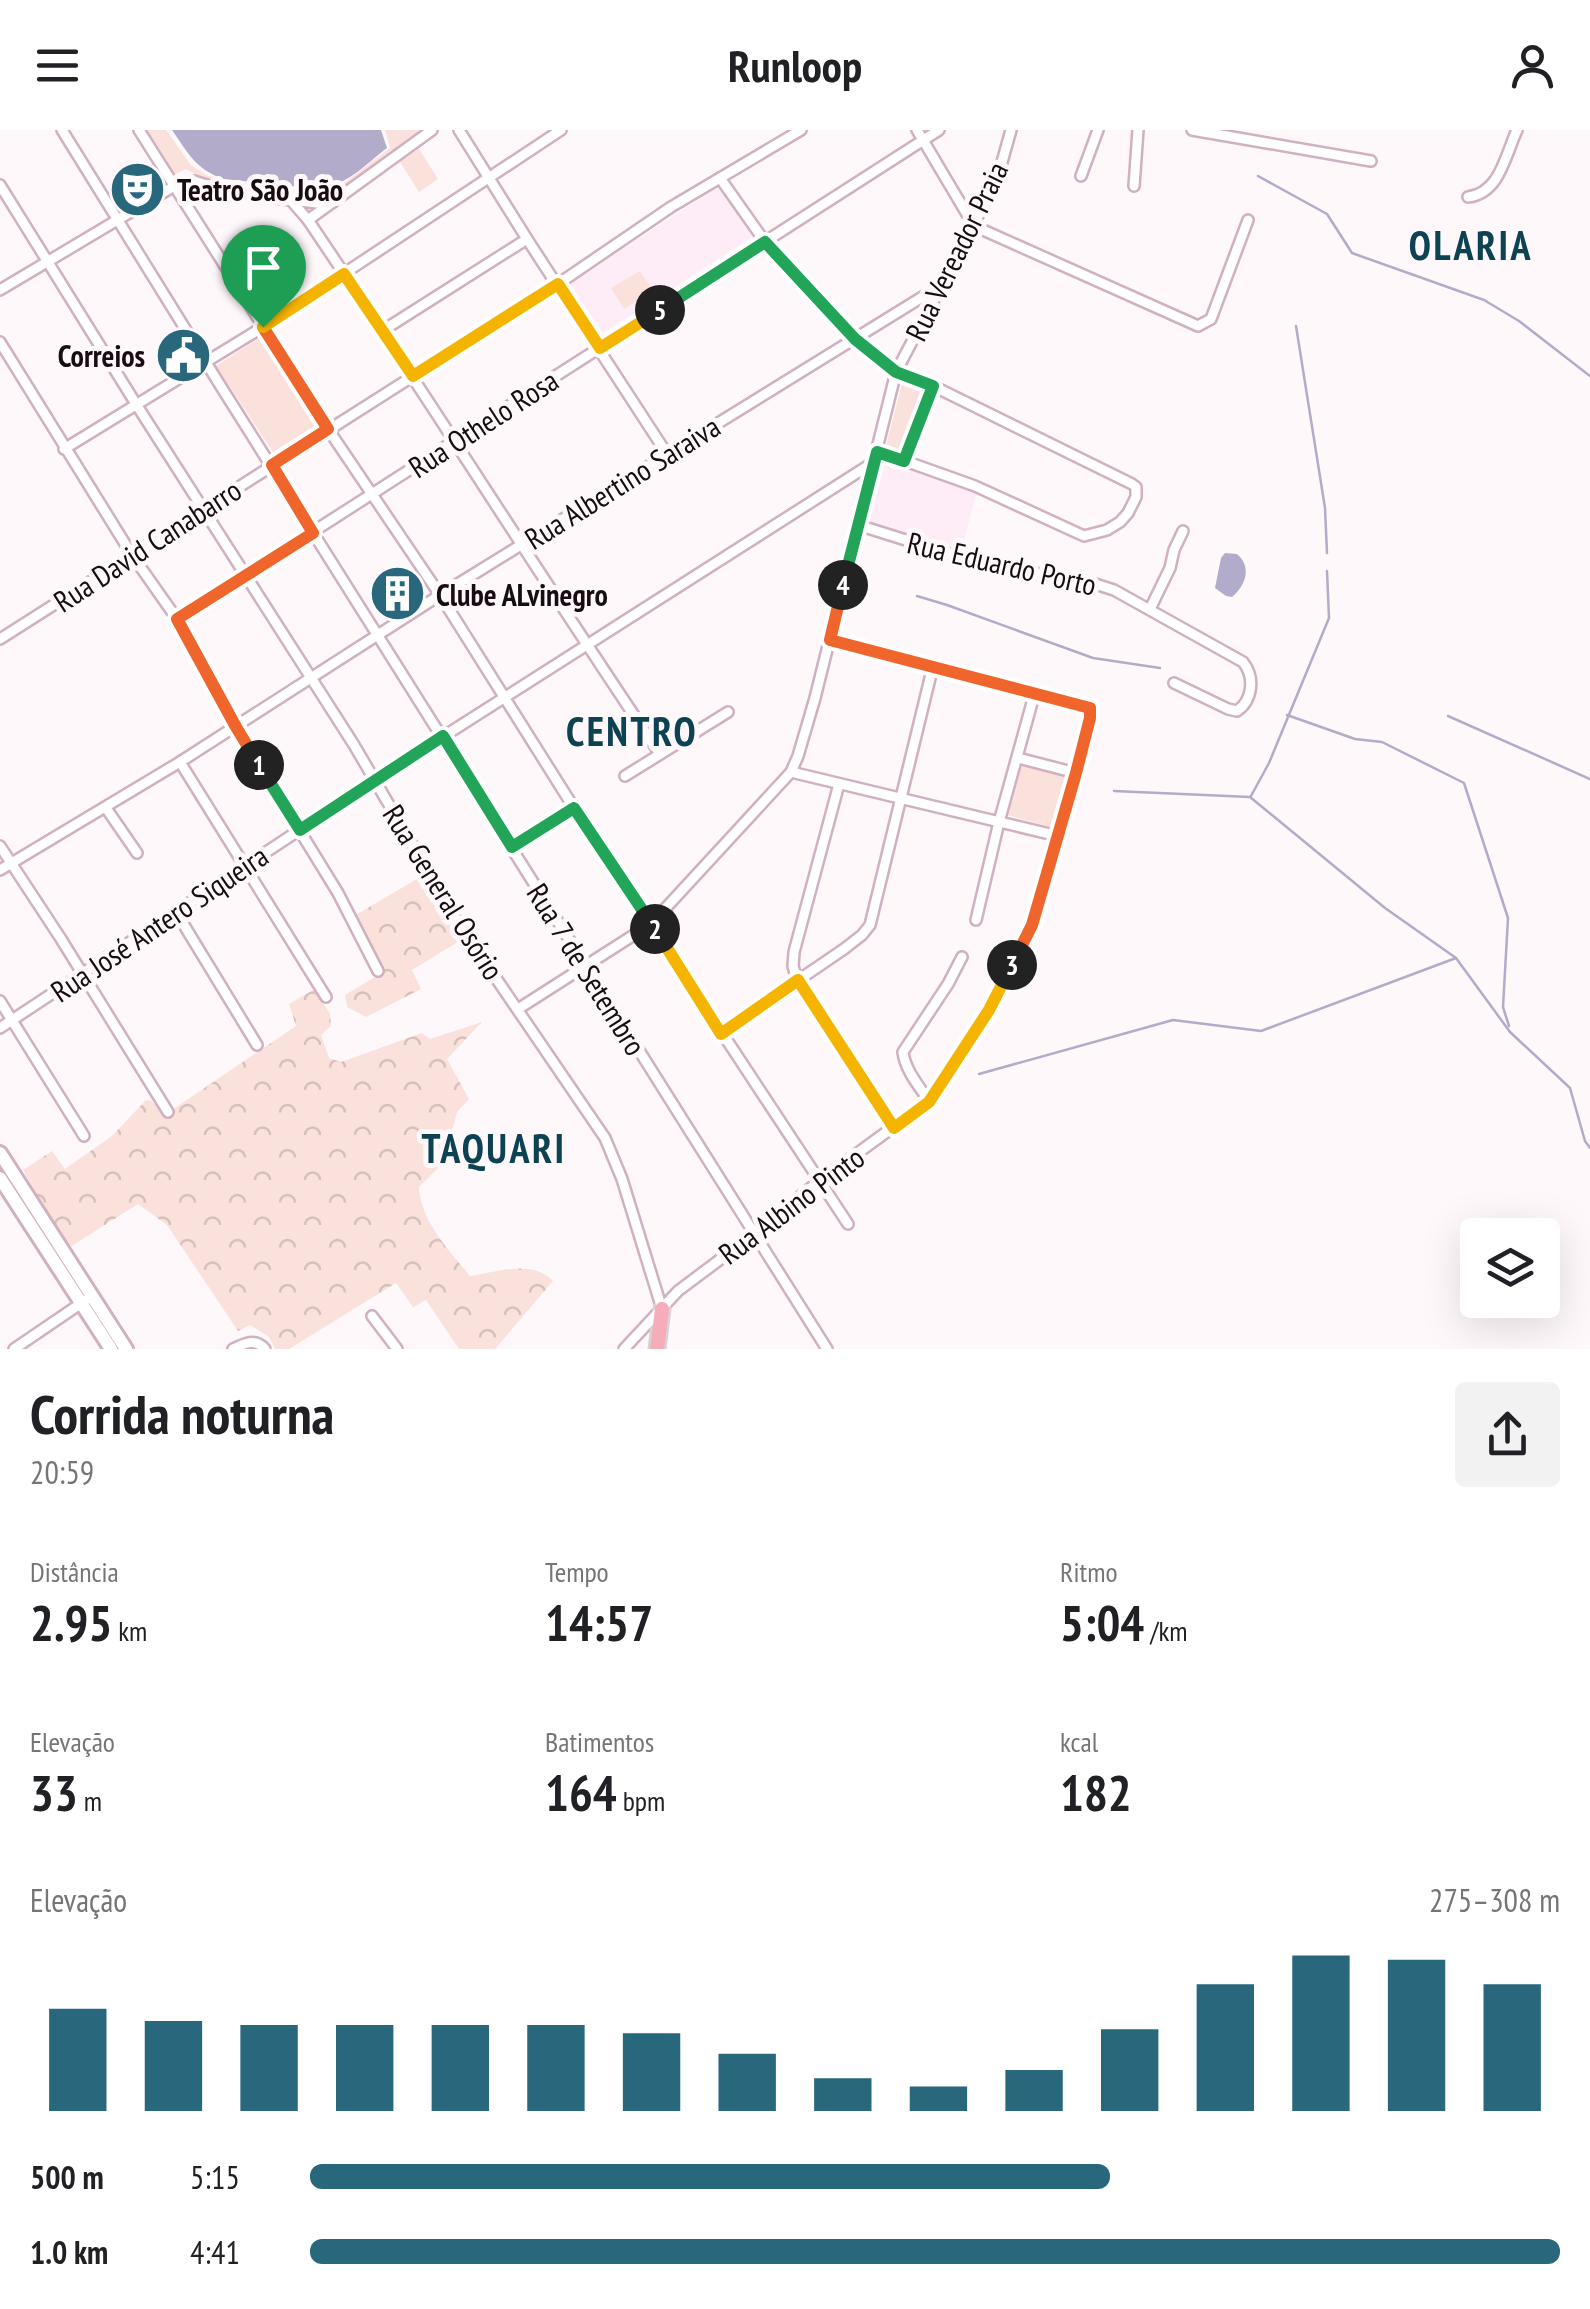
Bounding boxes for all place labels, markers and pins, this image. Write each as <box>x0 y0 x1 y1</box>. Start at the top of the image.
theatre icon: Teatro São João <box>108 159 168 219</box>
place label: Teatro São João <box>177 170 343 209</box>
pin <box>221 225 306 328</box>
pin: 5 <box>635 285 685 335</box>
public building icon: Correios <box>154 325 214 385</box>
place label: Correios <box>58 336 145 375</box>
pin: 4 <box>818 560 868 610</box>
building icon: Clube ALvinegro <box>367 564 427 624</box>
place label: Clube ALvinegro <box>436 575 608 614</box>
pin: 1 <box>234 740 284 790</box>
pin: 2 <box>630 904 680 954</box>
pin: 3 <box>987 940 1037 990</box>

